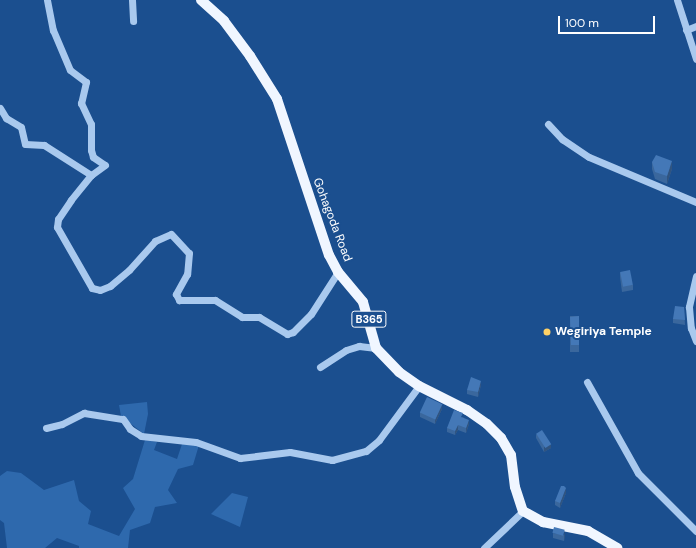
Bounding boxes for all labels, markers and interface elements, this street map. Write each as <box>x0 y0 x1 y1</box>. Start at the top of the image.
scale bar <box>560 8 657 34</box>
text: 100 m <box>565 15 599 31</box>
street label: Gohagoda Road <box>309 176 355 264</box>
road number: B365 <box>351 310 387 328</box>
place label: Wegiriya Temple <box>555 325 652 339</box>
marker: Wegiriya Temple <box>542 327 552 337</box>

